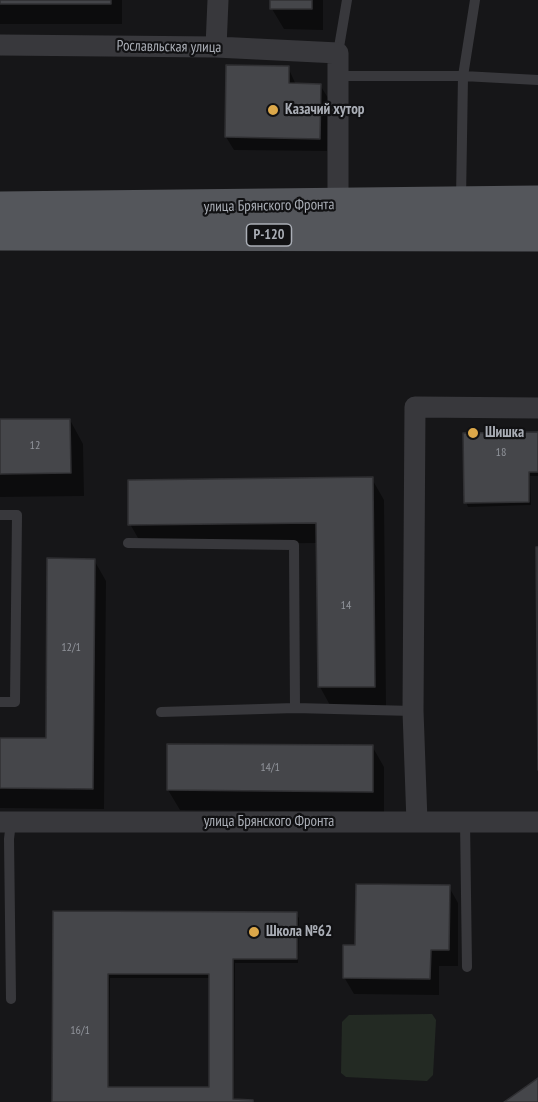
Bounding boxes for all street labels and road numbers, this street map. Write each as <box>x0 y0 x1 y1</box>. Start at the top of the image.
street label: Рославльская улица <box>116 37 222 57</box>
street label: улица Брянского Фронта <box>204 196 334 216</box>
road number: Р-120 <box>246 224 292 246</box>
street label: улица Брянского Фронта <box>204 813 334 831</box>

